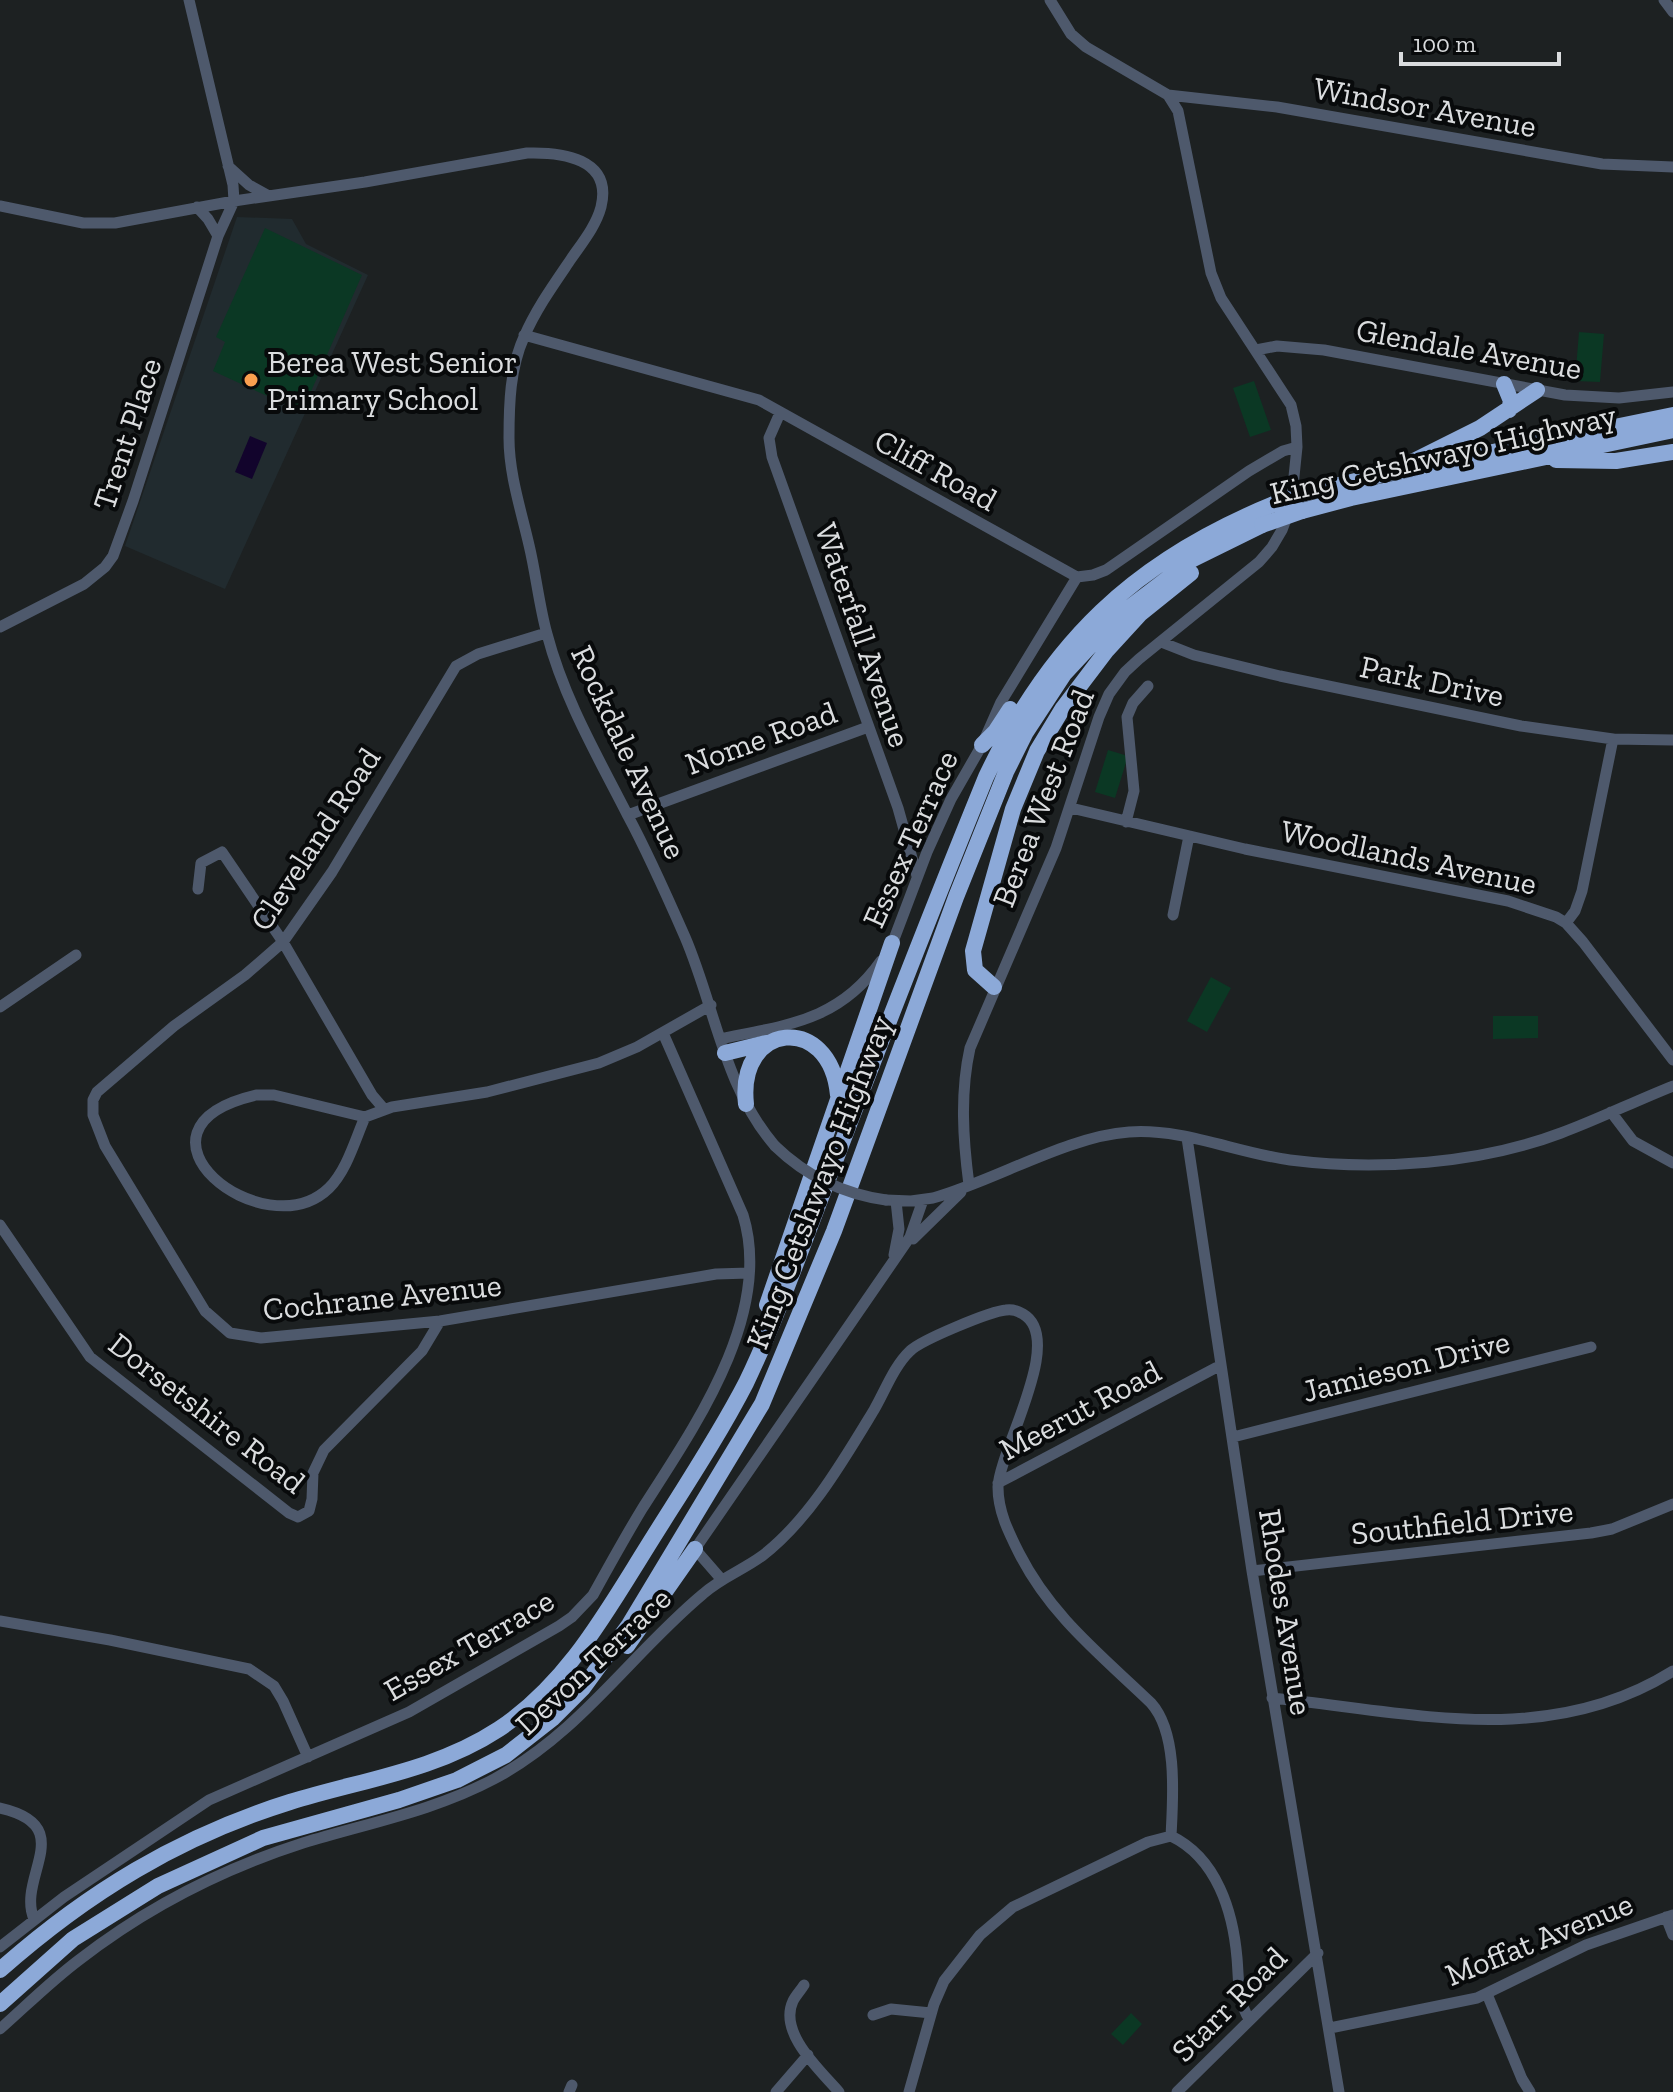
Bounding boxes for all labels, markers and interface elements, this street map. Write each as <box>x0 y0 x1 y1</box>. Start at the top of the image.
scale bar <box>1401 16 1559 66</box>
text: 100 m <box>1413 29 1476 58</box>
street label: Windsor Avenue <box>1311 69 1539 145</box>
street label: Glendale Avenue <box>1353 310 1585 388</box>
place label: Berea West Senior Primary School <box>267 343 517 418</box>
street label: Trent Place <box>85 353 169 515</box>
marker: Berea West Senior Primary School <box>242 371 260 389</box>
street label: King Cetshwayo Highway <box>1266 396 1620 512</box>
street label: Cliff Road <box>868 421 1004 519</box>
street label: Waterfall Avenue <box>807 518 919 752</box>
street label: Rockdale Avenue <box>563 639 695 865</box>
street label: Park Drive <box>1357 647 1507 715</box>
street label: Berea West Road <box>984 683 1102 912</box>
street label: Nome Road <box>680 693 842 783</box>
street label: Cleveland Road <box>242 740 388 938</box>
street label: Essex Terrace <box>854 745 966 933</box>
street label: Woodlands Avenue <box>1278 811 1540 903</box>
street label: King Cetshwayo Highway <box>738 1009 900 1354</box>
street label: Cochrane Avenue <box>261 1266 503 1328</box>
street label: Jamieson Drive <box>1298 1322 1514 1410</box>
street label: Dorsetshire Road <box>101 1325 313 1502</box>
street label: Meerut Road <box>993 1351 1167 1468</box>
street label: Southfield Drive <box>1349 1491 1575 1553</box>
street label: Rhodes Avenue <box>1251 1506 1321 1718</box>
street label: Devon Terrace <box>507 1579 679 1743</box>
street label: Essex Terrace <box>377 1581 561 1709</box>
street label: Moffat Avenue <box>1440 1884 1638 1994</box>
street label: Starr Road <box>1164 1938 1295 2069</box>

